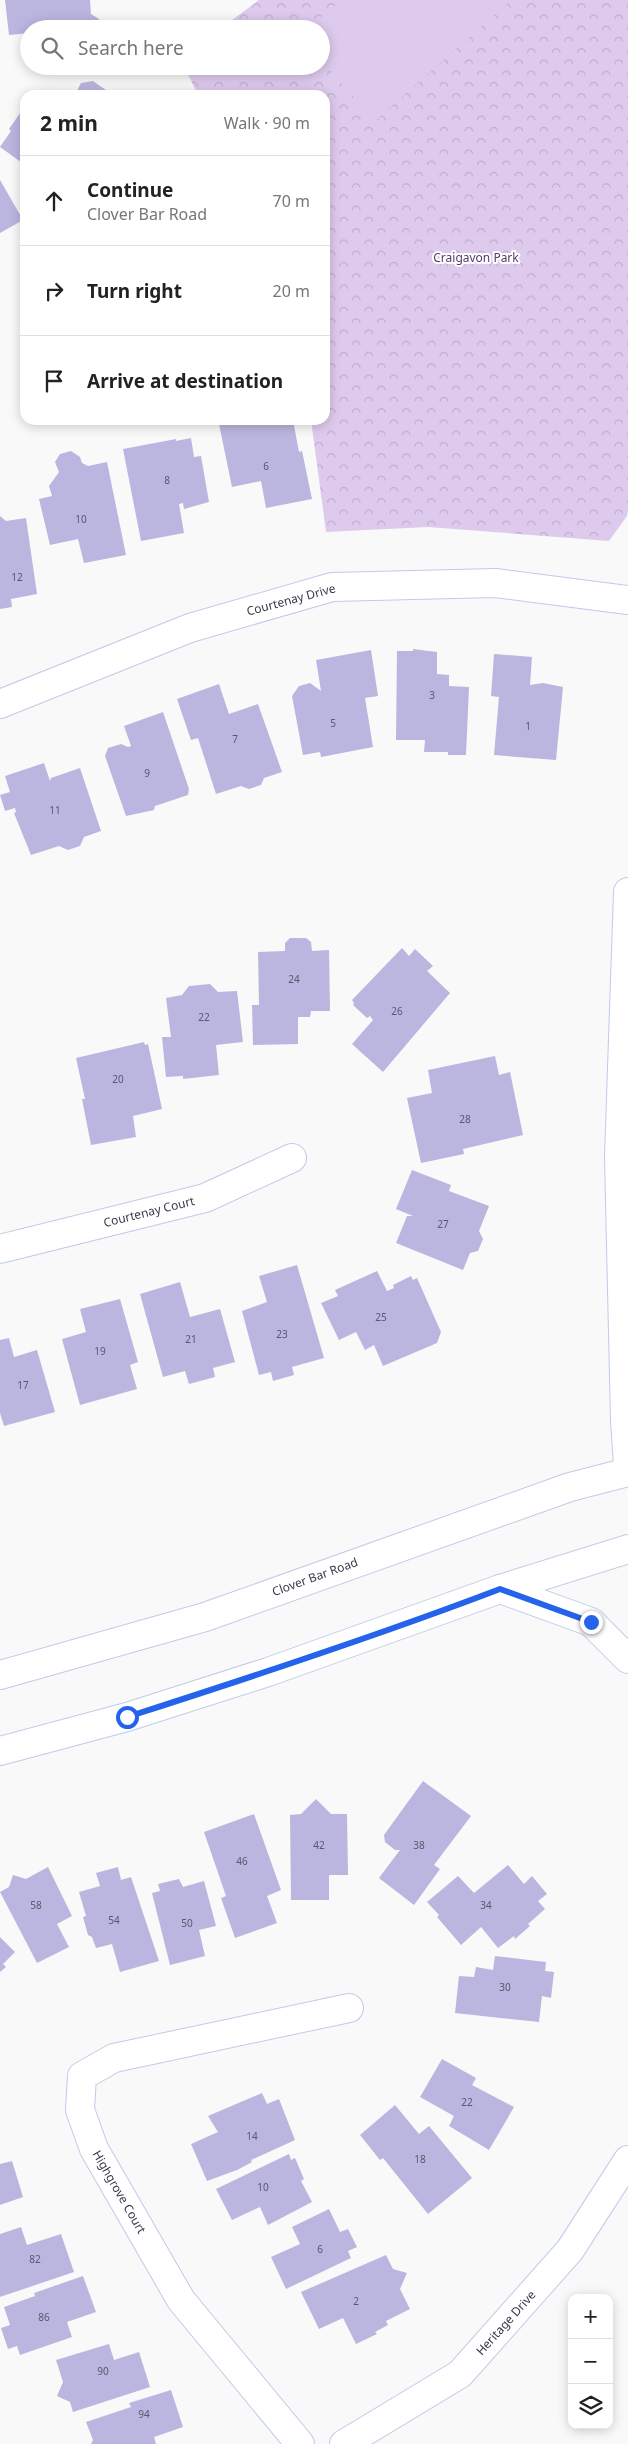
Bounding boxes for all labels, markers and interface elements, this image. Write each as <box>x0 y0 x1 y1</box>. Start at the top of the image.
search box <box>20 20 330 75</box>
icon: search <box>38 34 66 62</box>
text: Search here <box>78 35 184 61</box>
text: 2 min <box>40 109 98 137</box>
text: Walk · 90 m <box>224 112 310 134</box>
text: Continue <box>87 177 173 203</box>
icon: ahead <box>40 187 68 215</box>
text: 70 m <box>273 190 310 212</box>
text: Clover Bar Road <box>87 203 207 225</box>
park label: Craigavon Park <box>433 249 519 266</box>
icon: right <box>40 277 68 305</box>
text: Turn right <box>87 278 182 304</box>
text: 20 m <box>273 280 310 302</box>
icon: arrive <box>40 367 68 395</box>
text: Arrive at destination <box>87 368 283 394</box>
house number: 6 <box>263 459 269 473</box>
house number: 8 <box>164 473 170 487</box>
house number: 10 <box>75 512 87 526</box>
house number: 12 <box>11 570 23 584</box>
street label: Courtenay Drive <box>245 579 337 620</box>
house number: 3 <box>429 688 435 702</box>
house number: 5 <box>330 716 336 730</box>
house number: 1 <box>525 719 531 733</box>
house number: 7 <box>232 732 238 746</box>
house number: 9 <box>144 766 150 780</box>
house number: 11 <box>49 803 61 817</box>
house number: 24 <box>288 972 300 986</box>
house number: 26 <box>391 1004 403 1018</box>
house number: 22 <box>198 1010 210 1024</box>
house number: 20 <box>112 1072 124 1086</box>
house number: 28 <box>459 1112 471 1126</box>
street label: Courtenay Court <box>102 1192 197 1231</box>
house number: 27 <box>437 1217 449 1231</box>
house number: 25 <box>375 1310 387 1324</box>
house number: 23 <box>276 1327 288 1341</box>
house number: 21 <box>185 1332 197 1346</box>
house number: 19 <box>94 1344 106 1358</box>
house number: 17 <box>17 1378 29 1392</box>
street label: Clover Bar Road <box>270 1553 360 1600</box>
route end <box>580 1611 603 1634</box>
route start <box>116 1706 139 1729</box>
house number: 42 <box>313 1838 325 1852</box>
house number: 38 <box>413 1838 425 1852</box>
house number: 46 <box>236 1854 248 1868</box>
house number: 58 <box>30 1898 42 1912</box>
house number: 34 <box>480 1898 492 1912</box>
house number: 54 <box>108 1913 120 1927</box>
house number: 50 <box>181 1916 193 1930</box>
house number: 30 <box>499 1980 511 1994</box>
house number: 22 <box>461 2095 473 2109</box>
house number: 14 <box>246 2129 258 2143</box>
street label: Highgrove Court <box>89 2147 150 2237</box>
house number: 18 <box>414 2152 426 2166</box>
house number: 10 <box>257 2180 269 2194</box>
house number: 6 <box>317 2242 323 2256</box>
house number: 82 <box>29 2252 41 2266</box>
street label: Heritage Drive <box>472 2286 539 2359</box>
house number: 2 <box>353 2294 359 2308</box>
map controls <box>568 2294 613 2429</box>
button: + <box>568 2294 613 2339</box>
house number: 86 <box>38 2310 50 2324</box>
button: − <box>568 2339 613 2384</box>
house number: 90 <box>97 2364 109 2378</box>
button: layers <box>568 2384 613 2429</box>
house number: 94 <box>138 2407 150 2421</box>

